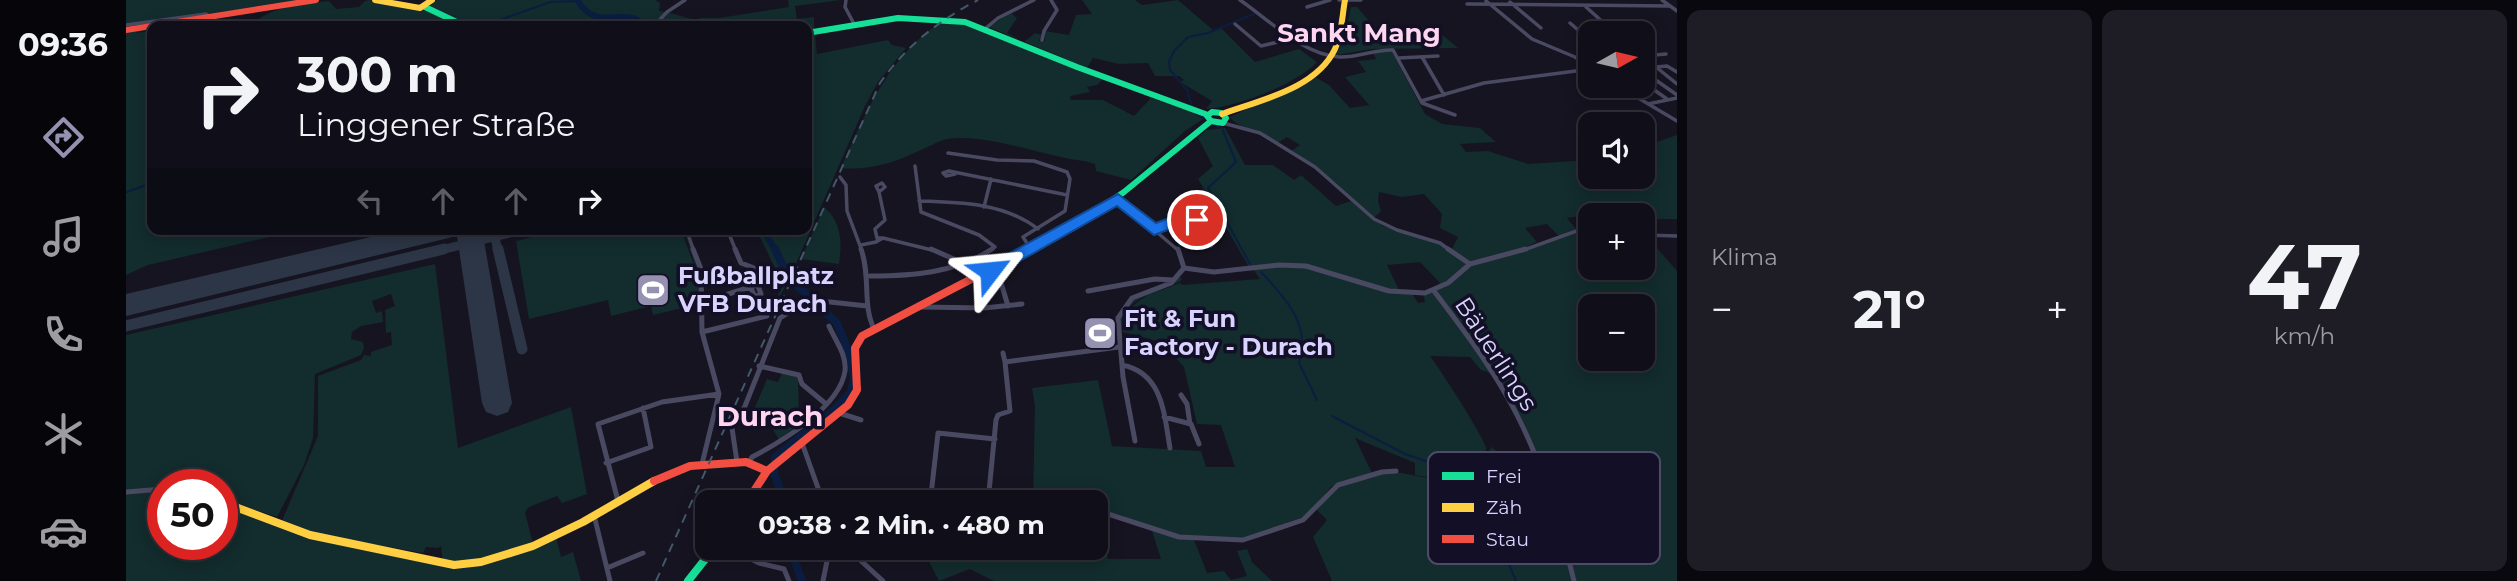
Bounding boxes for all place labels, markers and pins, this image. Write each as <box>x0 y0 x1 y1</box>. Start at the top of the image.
pin <box>1167 190 1227 250</box>
place label: Fußballplatz VFB Durach <box>677 261 834 318</box>
sports icon: Fußballplatz VFB Durach <box>634 271 672 309</box>
place label: Fit & Fun Factory - Durach <box>1124 304 1333 361</box>
sports icon: Fit & Fun Factory - Durach <box>1081 314 1119 352</box>

